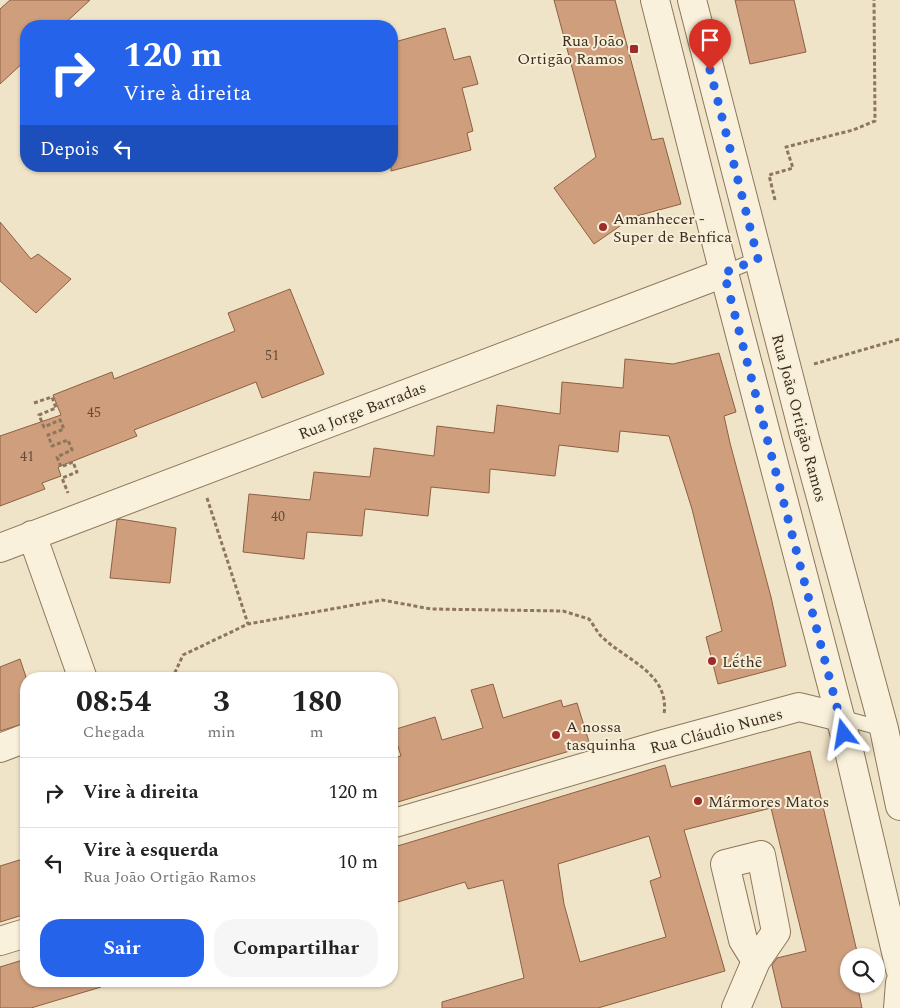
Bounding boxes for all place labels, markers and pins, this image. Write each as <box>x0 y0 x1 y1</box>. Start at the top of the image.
pin <box>689 19 731 70</box>
place label: Rua João Ortigão Ramos <box>517 29 624 71</box>
marker: Rua João Ortigão Ramos <box>628 43 640 55</box>
place label: Amanhecer - Super de Benfica <box>613 207 732 249</box>
marker: Amanhecer - Super de Benfica <box>597 221 609 233</box>
place label: Lḗthē <box>722 650 763 674</box>
marker: Lḗthē <box>706 655 718 667</box>
place label: A nossa tasquinha <box>566 715 636 757</box>
marker: A nossa tasquinha <box>550 729 562 741</box>
place label: Mármores Matos <box>708 790 829 814</box>
marker: Mármores Matos <box>692 795 704 807</box>

